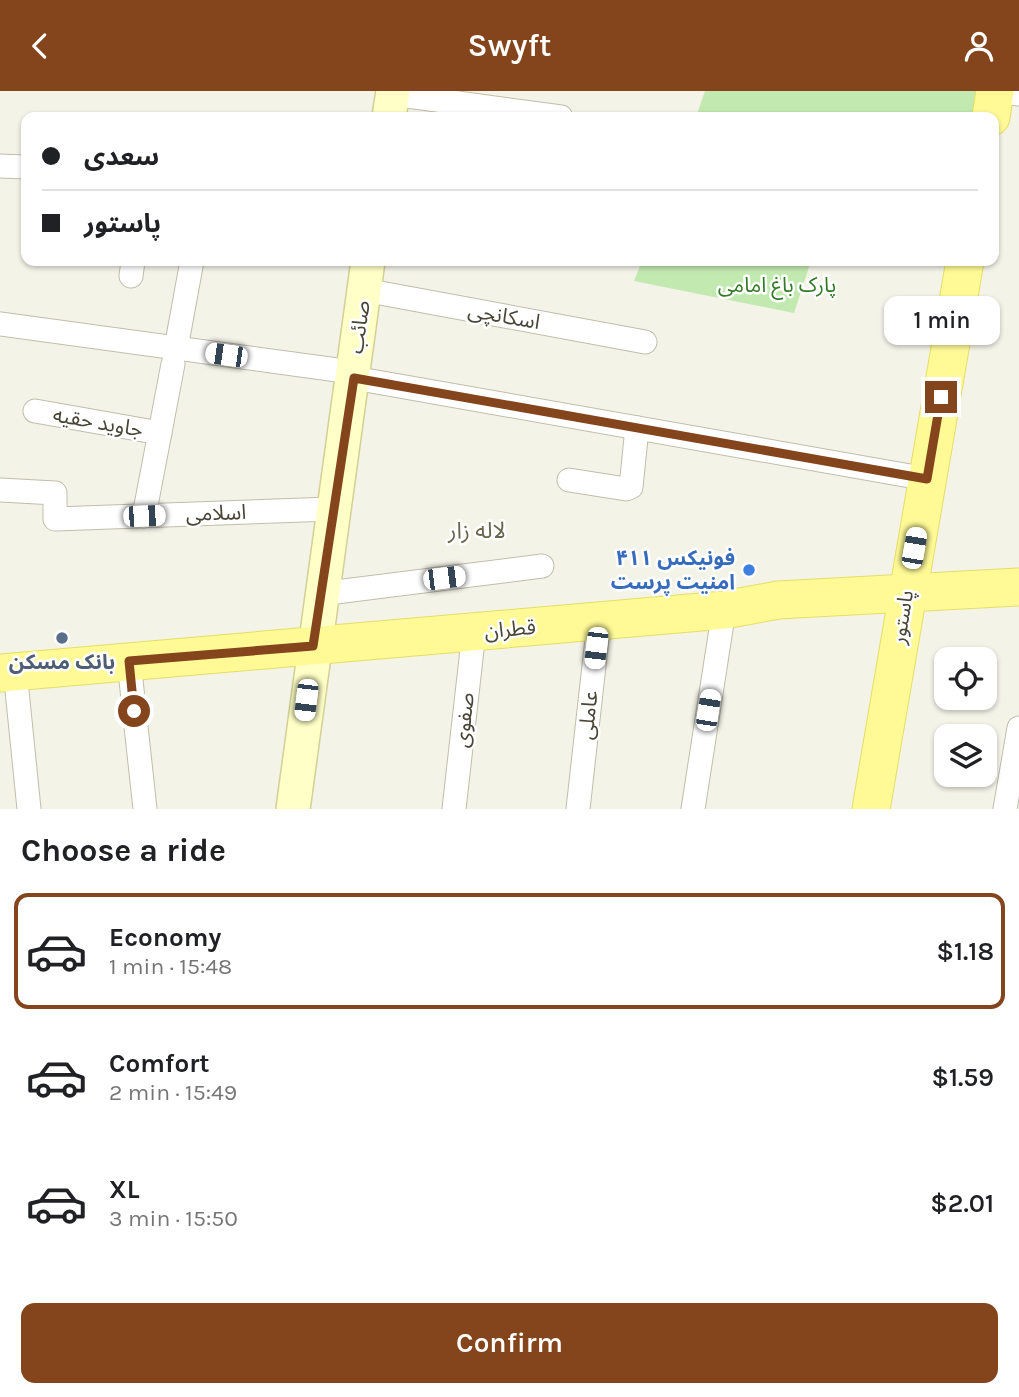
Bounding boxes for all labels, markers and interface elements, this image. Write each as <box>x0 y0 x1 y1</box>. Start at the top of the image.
icon: back <box>21 27 59 65</box>
text: Swyft <box>468 27 551 64</box>
icon: person <box>960 27 998 65</box>
text: سعدی <box>84 141 159 172</box>
text: پاستور <box>84 208 161 239</box>
park label: پارک باغ امامی <box>718 273 836 300</box>
callout: 1 min <box>883 295 999 345</box>
street label: اسکانچی <box>466 298 542 335</box>
street label: صائب <box>343 299 375 355</box>
text: 1 min <box>913 307 971 334</box>
car <box>204 342 249 368</box>
route end <box>925 381 957 413</box>
street label: جاوید حقیه <box>51 402 145 442</box>
street label: اسلامی <box>185 500 247 526</box>
car <box>123 505 166 527</box>
district label: لاله زار <box>447 517 506 544</box>
car <box>901 525 928 571</box>
place label: فونیکس ۴۱۱ امنیت پرست <box>611 546 735 596</box>
marker: فونیکس ۴۱۱ امنیت پرست <box>741 562 757 578</box>
car <box>422 565 467 591</box>
street label: پاستور <box>886 588 919 647</box>
street label: قطران <box>483 615 537 643</box>
car <box>584 626 609 670</box>
marker: بانک مسکن <box>54 630 70 646</box>
map controls <box>934 647 997 787</box>
button: locate <box>934 647 997 710</box>
place label: بانک مسکن <box>9 650 115 674</box>
car <box>294 678 319 722</box>
car <box>695 688 722 732</box>
street label: عاملی <box>573 689 603 741</box>
street label: صفوی <box>449 691 479 749</box>
route start <box>118 695 150 727</box>
button: layers <box>934 724 997 787</box>
text: Choose a ride <box>21 832 226 869</box>
icon: car <box>25 920 88 983</box>
text: Economy <box>109 922 221 953</box>
text: $1.18 <box>936 936 994 967</box>
text: 1 min · 15:48 <box>109 953 232 980</box>
icon: car <box>25 1046 88 1109</box>
text: Comfort <box>109 1048 210 1079</box>
text: $1.59 <box>931 1062 994 1093</box>
text: 2 min · 15:49 <box>109 1079 237 1106</box>
icon: car <box>25 1172 88 1235</box>
text: XL <box>109 1174 140 1205</box>
text: $2.01 <box>930 1188 994 1219</box>
text: 3 min · 15:50 <box>109 1205 238 1232</box>
button: Confirm <box>21 1303 998 1383</box>

